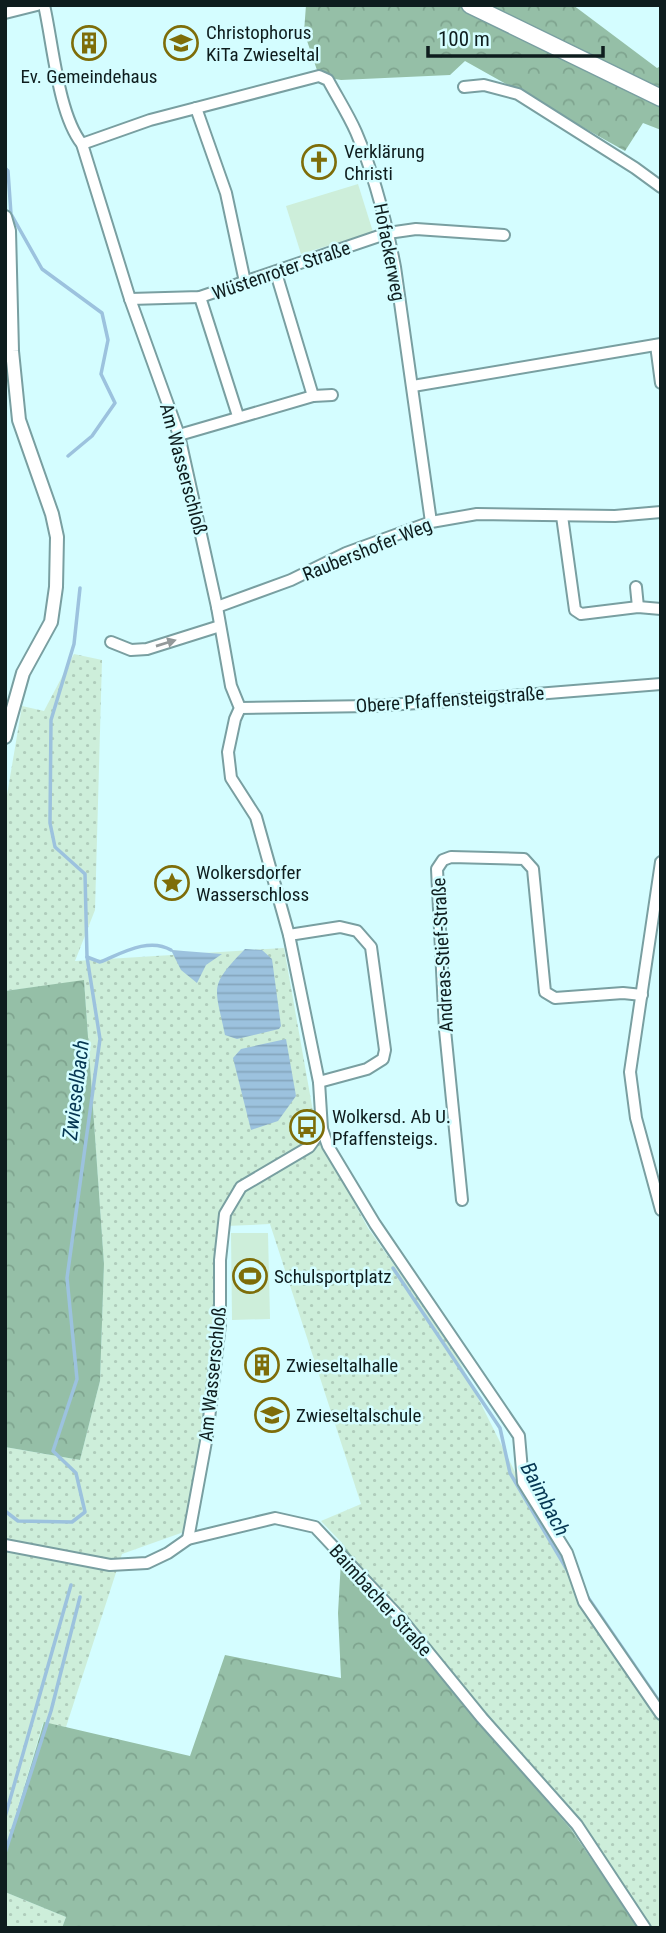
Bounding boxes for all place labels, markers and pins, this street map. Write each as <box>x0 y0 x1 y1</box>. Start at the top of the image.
place label: Christophorus KiTa Zwieseltal <box>206 21 319 66</box>
building icon: Ev. Gemeindehaus <box>70 24 108 62</box>
school or university icon: Christophorus KiTa Zwieseltal <box>162 24 200 62</box>
place label: Ev. Gemeindehaus <box>20 65 158 88</box>
place label: Verklärung Christi <box>344 140 425 185</box>
church icon: Verklärung Christi <box>300 143 338 181</box>
place label: Wolkersdorfer Wasserschloss <box>196 861 309 906</box>
place icon: Wolkersdorfer Wasserschloss <box>153 864 191 902</box>
place label: Wolkersd. Ab U. Pfaffensteigs. <box>332 1105 451 1150</box>
bus stop icon: Wolkersd. Ab U. Pfaffensteigs. <box>288 1108 326 1146</box>
sports icon: Schulsportplatz <box>231 1257 269 1295</box>
place label: Schulsportplatz <box>274 1265 392 1288</box>
building icon: Zwieseltalhalle <box>243 1346 281 1384</box>
place label: Zwieseltalhalle <box>286 1354 398 1377</box>
school or university icon: Zwieseltalschule <box>253 1396 291 1434</box>
place label: Zwieseltalschule <box>296 1404 421 1427</box>

